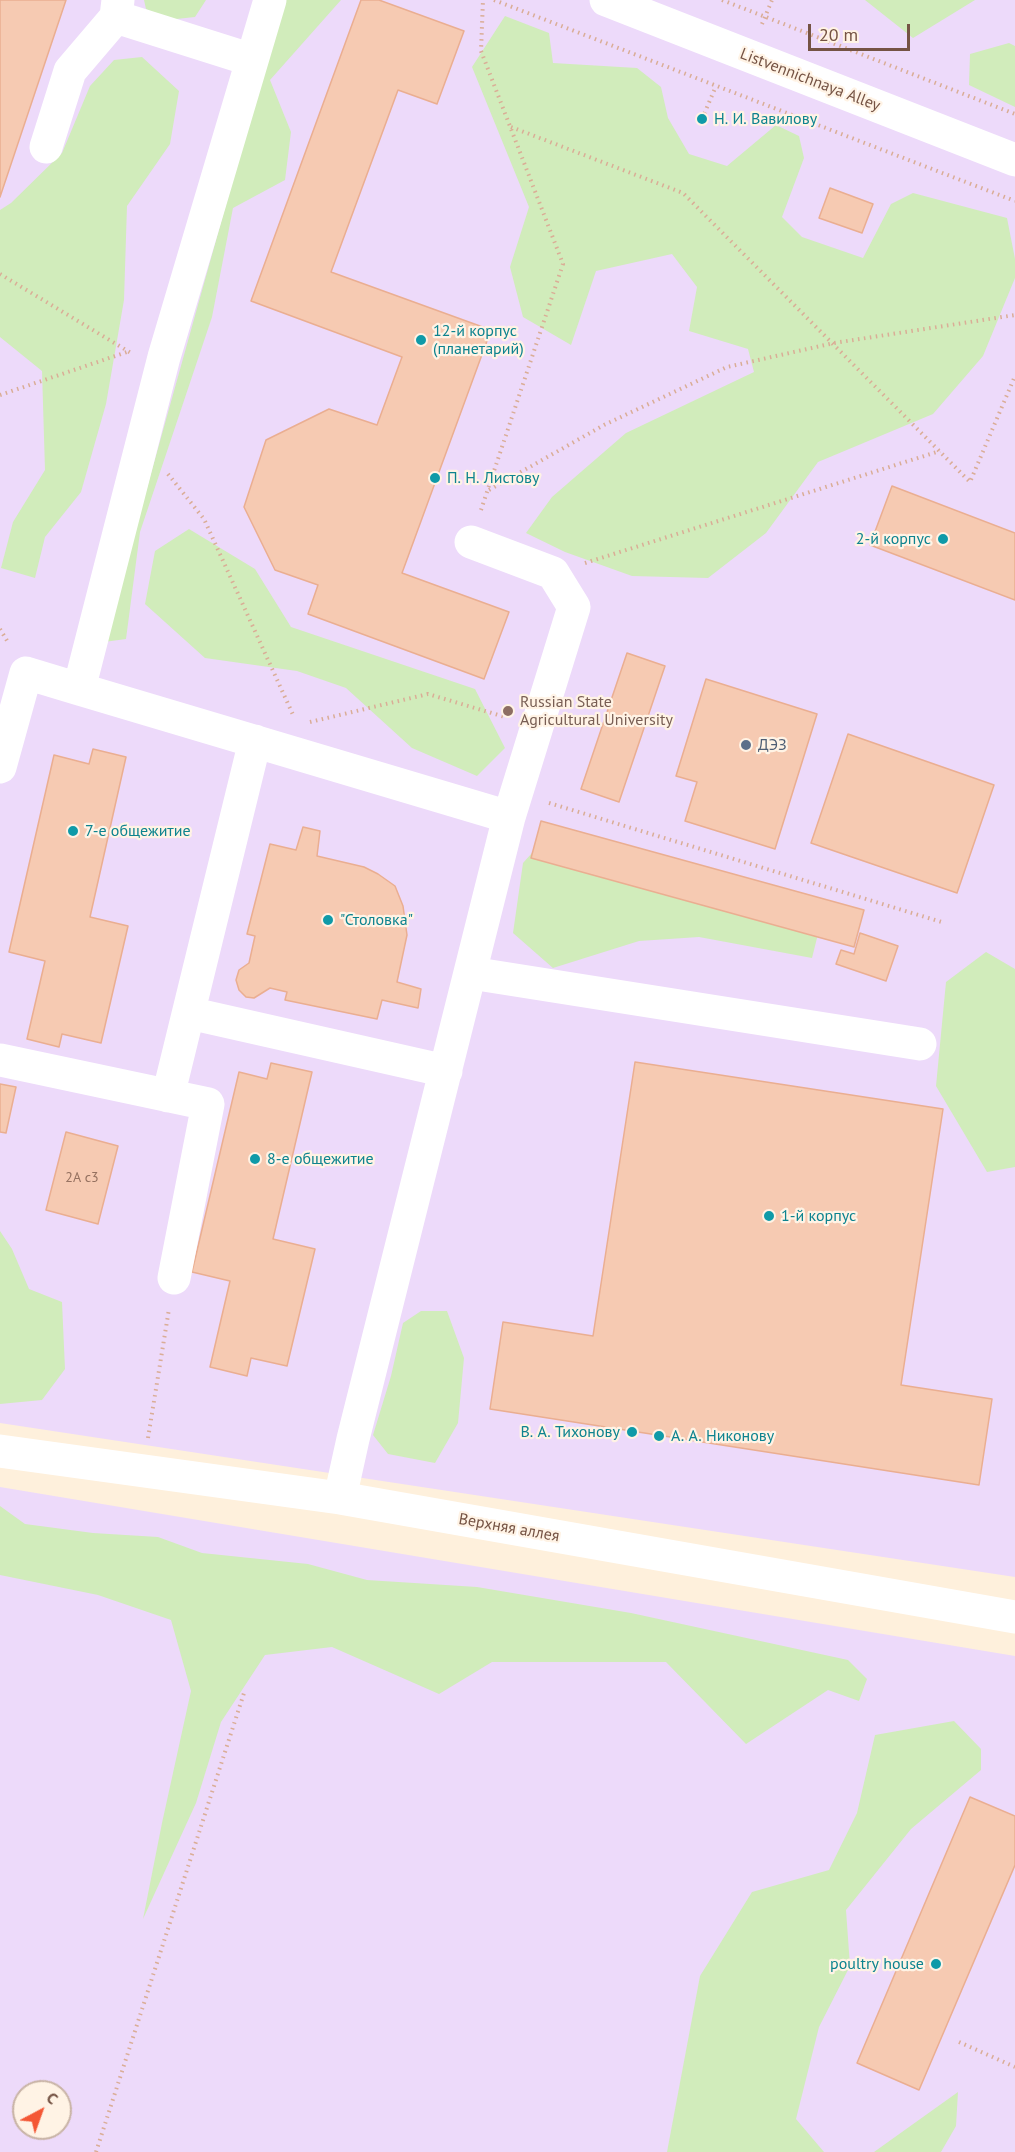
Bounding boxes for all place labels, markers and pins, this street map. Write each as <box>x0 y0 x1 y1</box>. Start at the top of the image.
place label: Н. И. Вавилову <box>714 109 817 129</box>
marker: Н. И. Вавилову <box>695 112 709 126</box>
place label: 12-й корпус (планетарий) <box>433 321 524 359</box>
marker: 12-й корпус (планетарий) <box>414 333 428 347</box>
place label: П. Н. Листову <box>447 468 539 488</box>
marker: П. Н. Листову <box>428 471 442 485</box>
place label: 2-й корпус <box>856 529 931 549</box>
marker: 2-й корпус <box>936 532 950 546</box>
place label: Russian State Agricultural University <box>520 692 673 730</box>
marker: Russian State Agricultural University <box>501 704 515 718</box>
place label: ДЭЗ <box>758 735 787 755</box>
marker: ДЭЗ <box>739 738 753 752</box>
place label: 7-е общежитие <box>85 821 191 841</box>
marker: 7-е общежитие <box>66 824 80 838</box>
place label: "Столовка" <box>340 910 413 930</box>
marker: "Столовка" <box>321 913 335 927</box>
place label: 8-е общежитие <box>267 1149 374 1169</box>
marker: 8-е общежитие <box>248 1152 262 1166</box>
place label: 1-й корпус <box>781 1206 856 1226</box>
marker: 1-й корпус <box>762 1209 776 1223</box>
place label: В. А. Тихонову <box>520 1422 620 1442</box>
marker: В. А. Тихонову <box>625 1425 639 1439</box>
place label: А. А. Никонову <box>671 1426 774 1446</box>
marker: А. А. Никонову <box>652 1429 666 1443</box>
place label: poultry house <box>830 1954 924 1974</box>
marker: poultry house <box>929 1957 943 1971</box>

